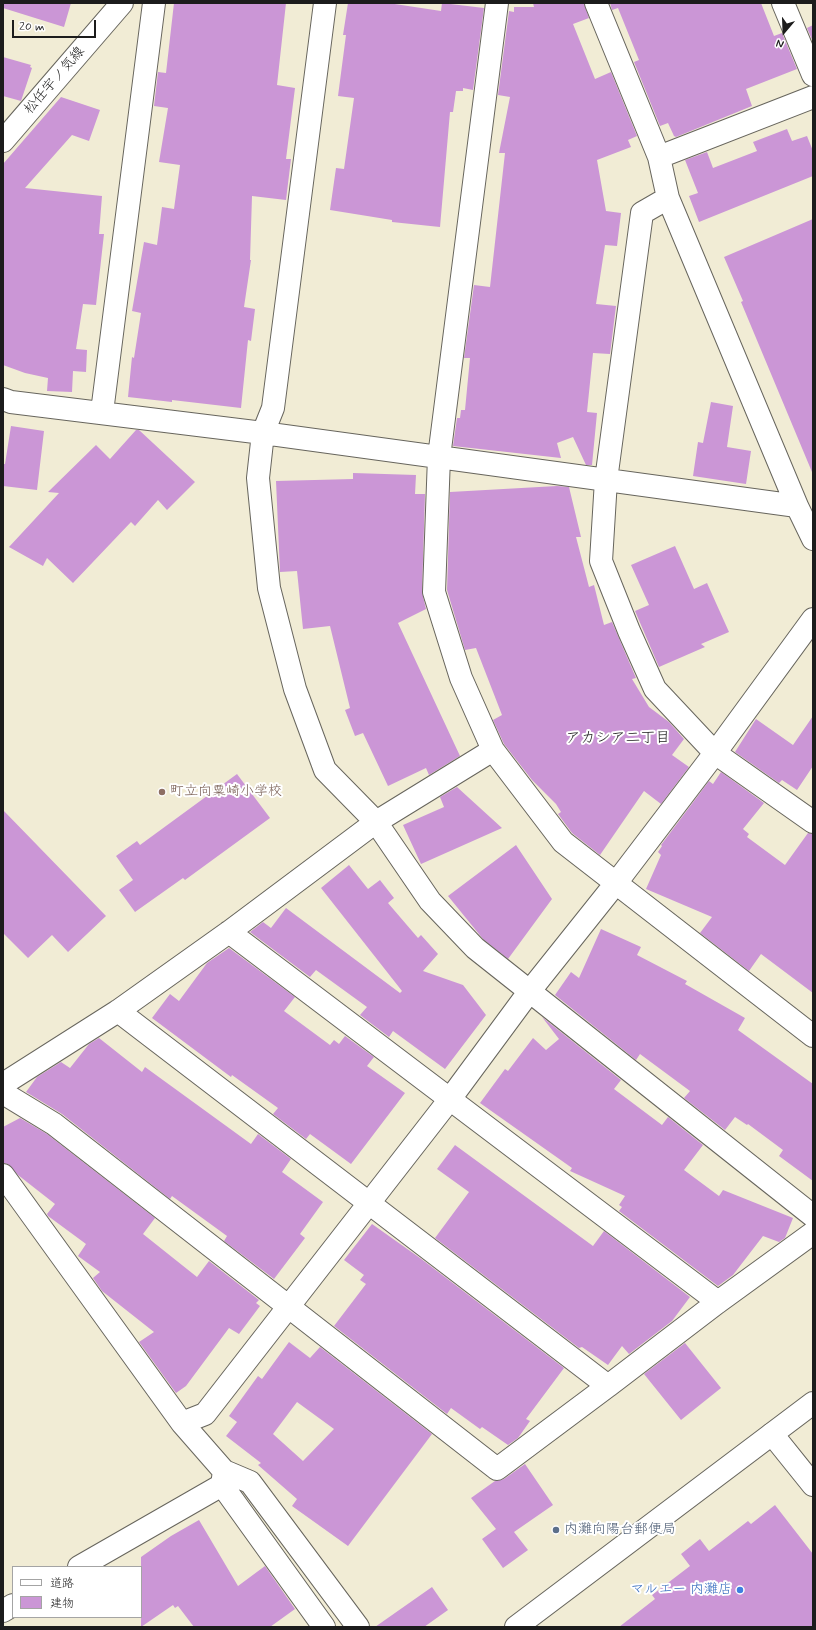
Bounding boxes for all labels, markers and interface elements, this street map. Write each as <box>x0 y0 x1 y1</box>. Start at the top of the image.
scale bar <box>14 12 98 38</box>
north arrow <box>764 12 804 52</box>
text: 20 m <box>19 19 45 35</box>
text: N <box>774 36 786 51</box>
street label: 松任宇ノ気線 <box>21 44 89 118</box>
district label: アカシア二丁目 <box>566 730 670 748</box>
place label: 町立向粟崎小学校 <box>170 784 282 800</box>
marker: 町立向粟崎小学校 <box>157 787 167 797</box>
place label: 内灘向陽台郵便局 <box>564 1522 676 1538</box>
marker: 内灘向陽台郵便局 <box>551 1525 561 1535</box>
legend <box>12 1566 142 1618</box>
text: 道路 <box>50 1576 74 1592</box>
place label: マルエー 内灘店 <box>630 1582 732 1598</box>
marker: マルエー 内灘店 <box>735 1585 745 1595</box>
text: 建物 <box>50 1596 74 1612</box>

